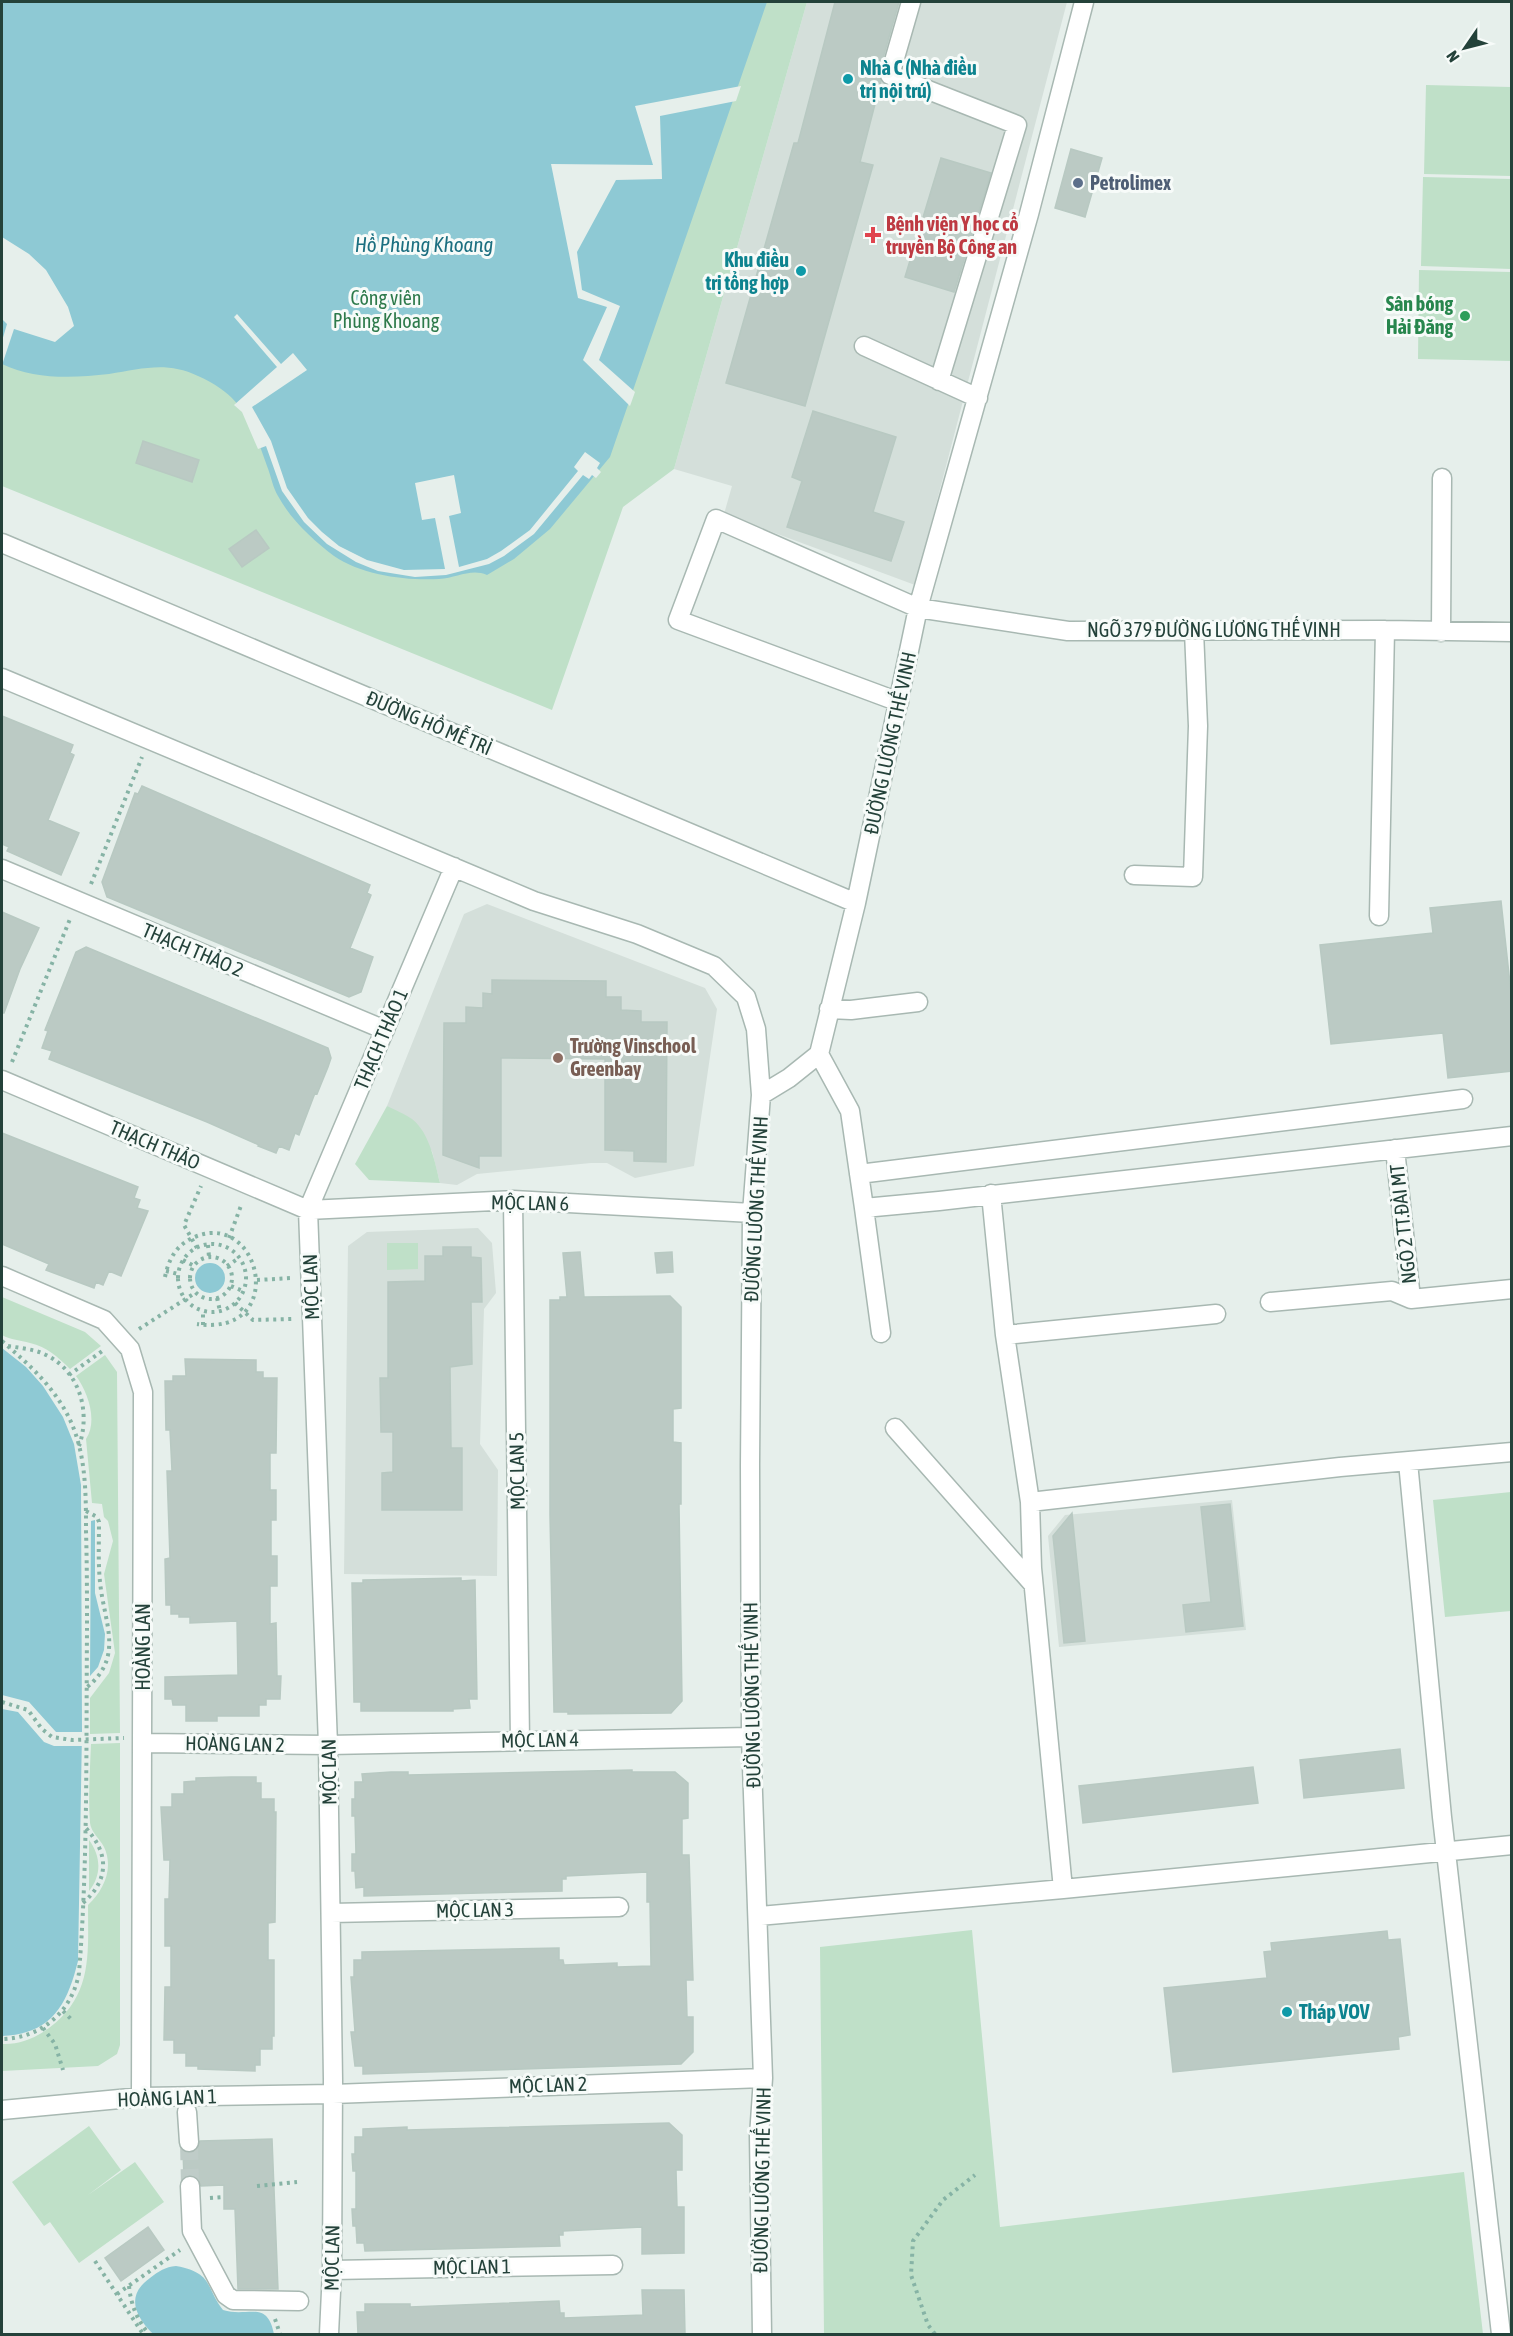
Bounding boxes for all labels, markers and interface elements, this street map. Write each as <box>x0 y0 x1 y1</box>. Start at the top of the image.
north arrow <box>1435 18 1495 78</box>
text: N <box>1443 48 1463 66</box>
place label: Nhà C (Nhà điều trị nội trú) <box>859 56 977 102</box>
marker: Nhà C (Nhà điều trị nội trú) <box>841 72 855 86</box>
place label: Petrolimex <box>1090 171 1171 194</box>
marker: Petrolimex <box>1071 176 1085 190</box>
place label: Bệnh viện Y học cổ truyền Bộ Công an <box>885 211 1019 258</box>
marker: Bệnh viện Y học cổ truyền Bộ Công an <box>864 226 882 244</box>
water label: Hồ Phùng Khoang <box>355 232 493 256</box>
place label: Khu điều trị tổng hợp <box>704 248 789 294</box>
marker: Khu điều trị tổng hợp <box>794 264 808 278</box>
park label: Công viên Phùng Khoang <box>333 286 440 332</box>
place label: Sân bóng Hải Đăng <box>1386 292 1453 338</box>
marker: Sân bóng Hải Đăng <box>1458 309 1472 323</box>
street label: NGÕ 379 ĐƯỜNG LƯƠNG THẾ VINH <box>1087 616 1341 641</box>
street label: ĐƯỜNG LƯƠNG THẾ VINH <box>857 649 920 836</box>
street label: ĐƯỜNG HỒ MỄ TRÌ <box>363 684 496 759</box>
street label: THẠCH THẢO 2 <box>139 918 247 981</box>
street label: THẠCH THẢO 1 <box>349 985 412 1093</box>
place label: Trường Vinschool Greenbay <box>570 1034 697 1080</box>
marker: Trường Vinschool Greenbay <box>551 1051 565 1065</box>
street label: THẠCH THẢO <box>107 1115 204 1174</box>
street label: ĐƯỜNG LƯƠNG THẾ VINH <box>737 1115 772 1303</box>
street label: NGÕ 2 TT.ĐÀI MT <box>1385 1163 1420 1285</box>
street label: MỘC LAN 6 <box>491 1190 569 1215</box>
street label: MỘC LAN <box>298 1254 323 1320</box>
street label: MỘC LAN 5 <box>504 1432 529 1510</box>
street label: ĐƯỜNG LƯƠNG THẾ VINH <box>736 1602 765 1788</box>
street label: HOÀNG LAN <box>131 1603 154 1691</box>
street label: MỘC LAN 4 <box>501 1727 579 1752</box>
street label: HOÀNG LAN 2 <box>185 1731 285 1756</box>
street label: MỘC LAN <box>316 1739 341 1805</box>
street label: MỘC LAN 3 <box>436 1897 514 1922</box>
place label: Tháp VOV <box>1299 2000 1370 2023</box>
marker: Tháp VOV <box>1280 2005 1294 2019</box>
street label: MỘC LAN 2 <box>508 2072 588 2097</box>
street label: HOÀNG LAN 1 <box>117 2084 217 2111</box>
street label: ĐƯỜNG LƯƠNG THẾ VINH <box>746 2087 775 2273</box>
street label: MỘC LAN <box>319 2225 344 2291</box>
street label: MỘC LAN 1 <box>433 2254 511 2279</box>

